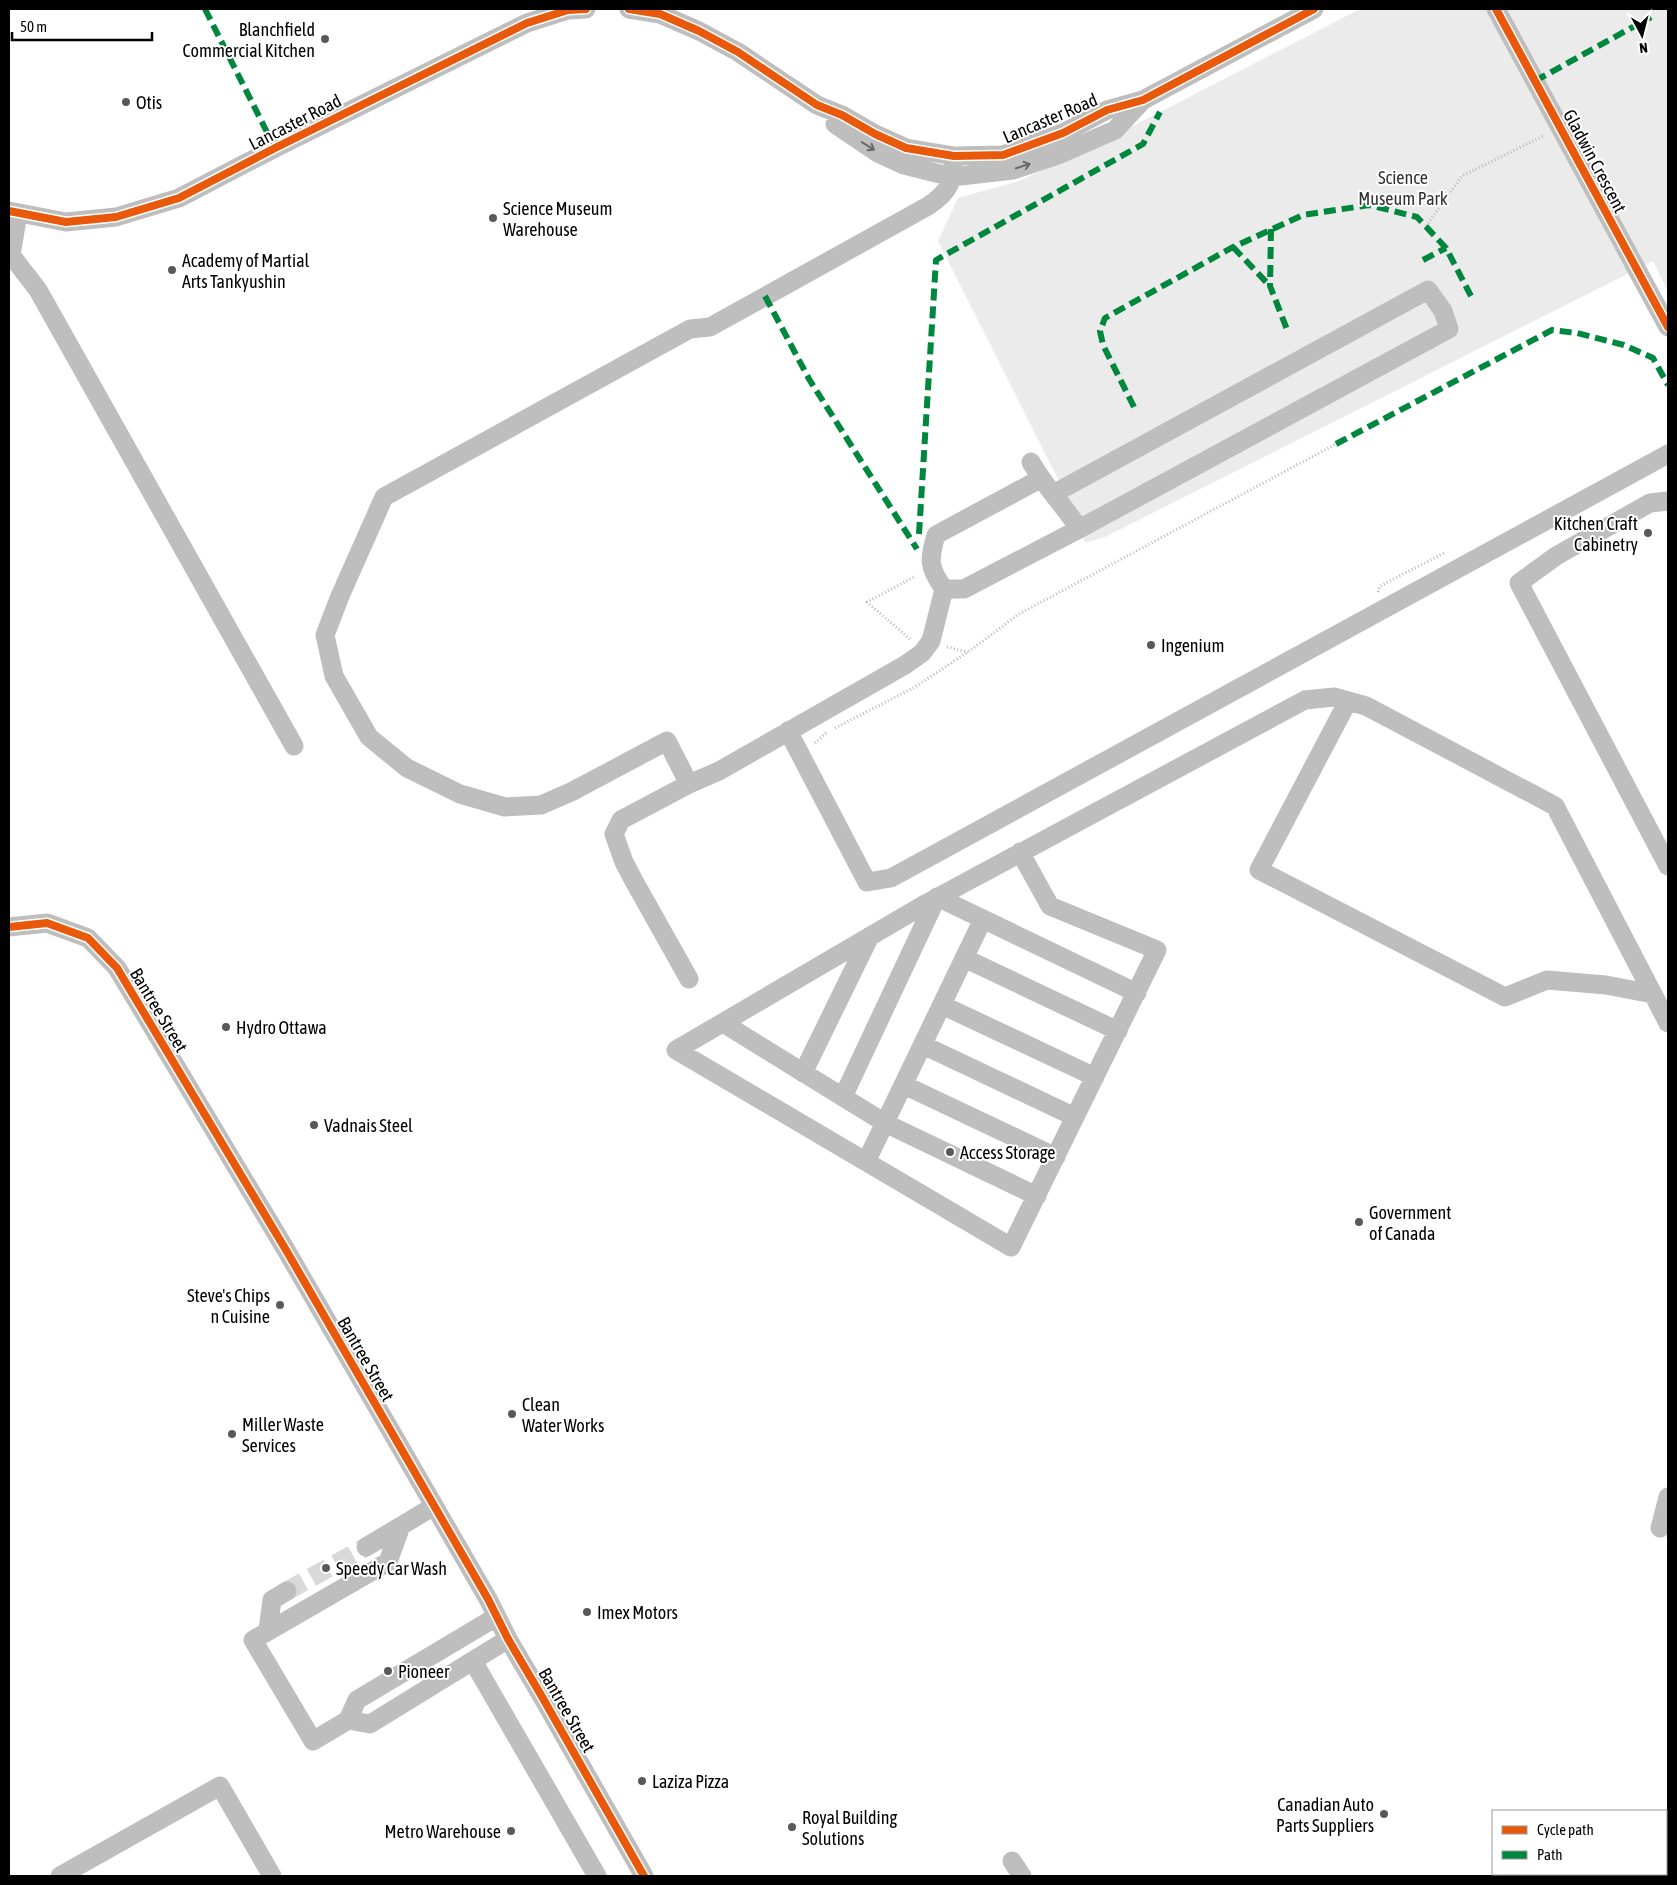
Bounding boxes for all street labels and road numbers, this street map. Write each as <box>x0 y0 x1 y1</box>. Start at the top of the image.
street label: Lancaster Road <box>1000 89 1100 147</box>
street label: Lancaster Road <box>245 90 345 154</box>
street label: Gladwin Crescent <box>1559 106 1631 216</box>
street label: Bantree Street <box>126 964 192 1056</box>
street label: Bantree Street <box>333 1313 399 1405</box>
street label: Bantree Street <box>534 1664 600 1756</box>

